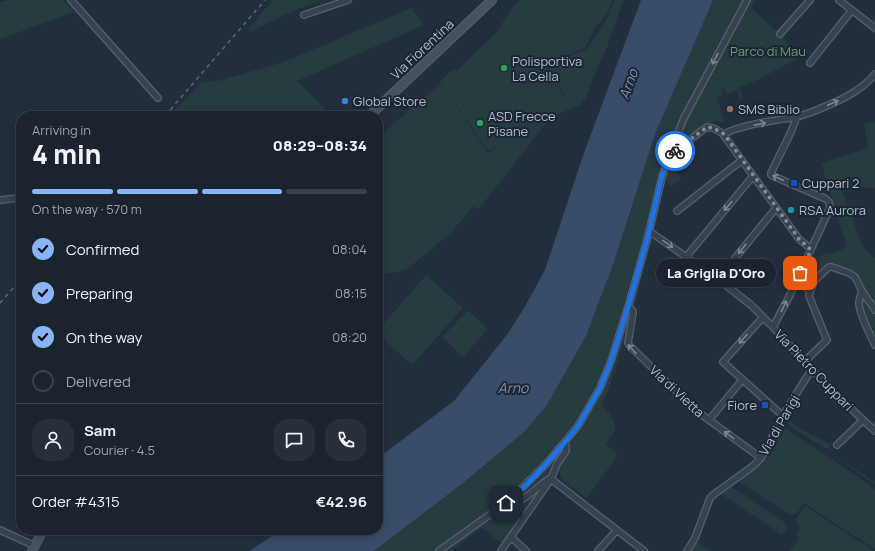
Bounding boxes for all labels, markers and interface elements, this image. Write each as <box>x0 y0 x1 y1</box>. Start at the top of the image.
street label: Via Fiorentina <box>386 15 458 83</box>
park label: Parco di Mau <box>730 42 806 60</box>
place label: Polisportiva La Cella <box>512 52 582 85</box>
one-way arrow <box>711 53 719 65</box>
marker: Polisportiva La Cella <box>499 63 509 73</box>
water label: Arno <box>614 66 642 102</box>
place label: Global Store <box>353 92 427 110</box>
marker: Global Store <box>340 96 350 106</box>
one-way arrow <box>827 99 839 106</box>
place label: SMS Biblio <box>738 100 800 118</box>
marker: SMS Biblio <box>725 104 735 114</box>
place label: ASD Frecce Pisane <box>488 107 556 140</box>
marker: ASD Frecce Pisane <box>475 118 485 128</box>
one-way arrow <box>753 119 766 127</box>
text: Arriving in <box>32 121 91 139</box>
courier <box>655 131 695 171</box>
text: 08:29–08:34 <box>273 135 367 156</box>
text: 4 min <box>32 136 101 172</box>
icon: bike <box>664 140 686 162</box>
one-way arrow <box>772 174 784 181</box>
place label: Cuppari 2 <box>802 174 859 192</box>
marker: Cuppari 2 <box>789 178 799 188</box>
text: On the way · 570 m <box>32 200 142 218</box>
one-way arrow <box>724 201 733 211</box>
place label: RSA Aurora <box>799 201 866 219</box>
marker: RSA Aurora <box>786 205 796 215</box>
icon: check <box>32 238 54 260</box>
text: Confirmed <box>66 239 139 260</box>
text: 08:04 <box>332 240 367 258</box>
one-way arrow <box>662 240 673 248</box>
one-way arrow <box>738 243 747 254</box>
pin <box>783 256 817 290</box>
callout: La Griglia D'Oro <box>656 259 776 287</box>
icon: bag <box>789 262 811 284</box>
text: La Griglia D'Oro <box>667 264 765 282</box>
icon: check <box>32 282 54 304</box>
text: Preparing <box>66 283 133 304</box>
text: 08:15 <box>335 284 367 302</box>
one-way arrow <box>781 300 788 312</box>
street label: Via Pietro Cuppari <box>771 325 857 415</box>
icon: check <box>32 326 54 348</box>
text: On the way <box>66 327 142 348</box>
text: 08:20 <box>332 328 367 346</box>
one-way arrow <box>738 334 747 345</box>
one-way arrow <box>628 343 637 354</box>
street label: Via di Vietta <box>646 361 708 421</box>
text: Delivered <box>66 371 131 392</box>
water label: Arno <box>498 378 529 397</box>
street label: Via di Parigi <box>754 391 804 459</box>
place label: Fiore <box>728 396 757 414</box>
marker: Fiore <box>760 400 770 410</box>
button: person <box>32 419 74 461</box>
button: chat <box>273 419 315 461</box>
button: phone <box>325 419 367 461</box>
text: Sam <box>84 420 116 441</box>
one-way arrow <box>724 431 735 439</box>
text: Courier · 4.5 <box>84 441 155 459</box>
pin <box>489 486 523 520</box>
text: Order #4315 <box>32 491 120 512</box>
text: €42.96 <box>316 491 367 512</box>
icon: home <box>495 492 517 514</box>

